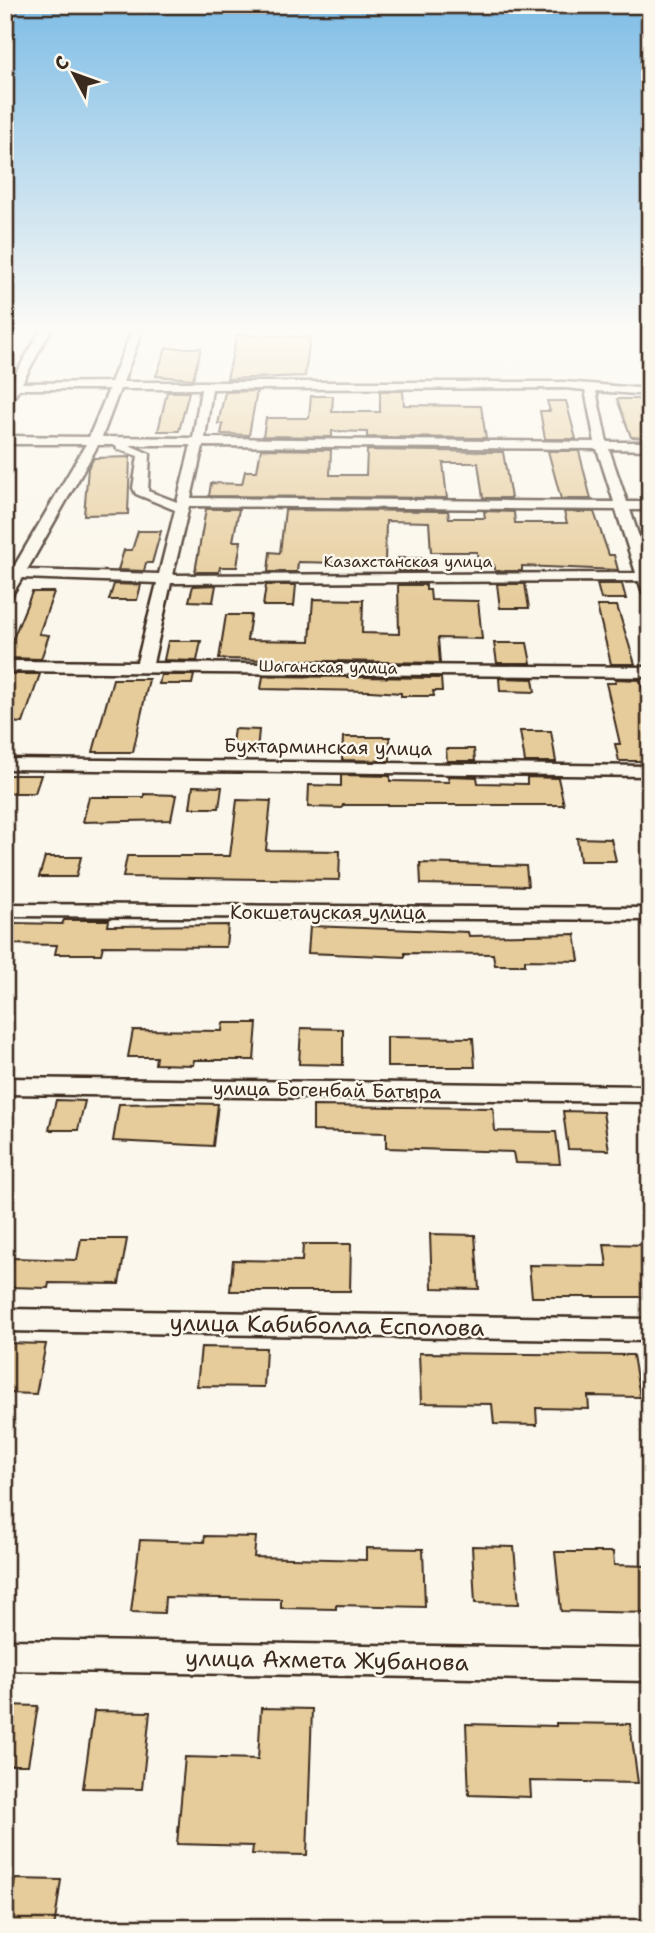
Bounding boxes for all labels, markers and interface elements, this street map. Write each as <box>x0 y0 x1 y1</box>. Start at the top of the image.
north arrow <box>38 38 108 108</box>
text: С <box>48 51 75 76</box>
street label: Казахстанская улица <box>323 551 493 572</box>
street label: Шаганская улица <box>258 655 398 679</box>
street label: Бухтарминская улица <box>224 733 433 761</box>
street label: Кокшетауская улица <box>230 900 426 925</box>
street label: улица Богенбай Батыра <box>213 1076 442 1104</box>
street label: улица Кабиболла Есполова <box>169 1307 485 1343</box>
street label: улица Ахмета Жубанова <box>185 1643 469 1677</box>

